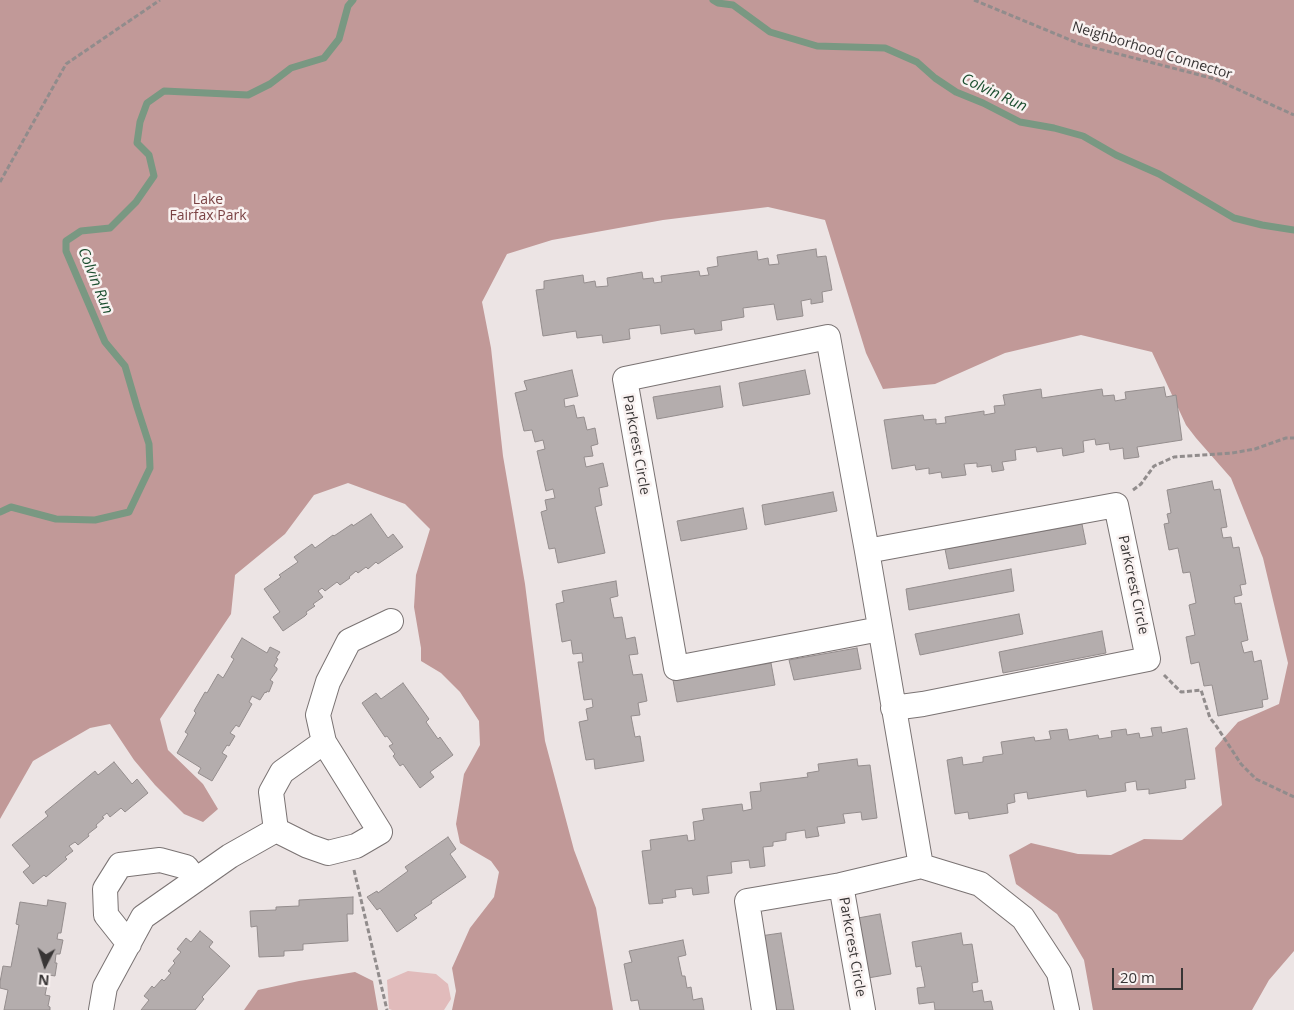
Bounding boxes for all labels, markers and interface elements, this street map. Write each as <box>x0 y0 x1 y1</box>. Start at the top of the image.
street label: Neighborhood Connector <box>1070 19 1234 83</box>
water label: Colvin Run <box>958 70 1030 116</box>
park label: Lake Fairfax Park <box>170 192 246 224</box>
water label: Colvin Run <box>74 245 116 317</box>
street label: Parkcrest Circle <box>619 394 653 496</box>
street label: Parkcrest Circle <box>1114 534 1152 636</box>
street label: Parkcrest Circle <box>835 896 869 998</box>
north arrow <box>20 940 70 990</box>
scale bar <box>1114 958 1185 990</box>
text: 20 m <box>1120 967 1155 987</box>
text: N <box>37 970 50 990</box>

